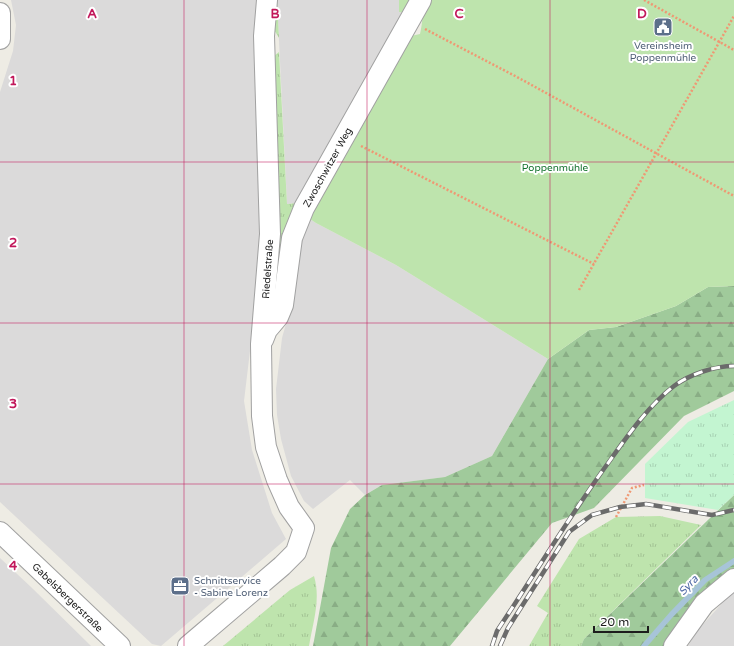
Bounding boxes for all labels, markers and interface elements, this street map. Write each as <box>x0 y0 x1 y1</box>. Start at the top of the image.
text: A <box>87 6 97 22</box>
text: B <box>270 6 280 22</box>
text: C <box>454 6 464 22</box>
text: D <box>637 6 647 22</box>
public building icon: Vereinsheim Poppenmühle <box>652 16 674 38</box>
place label: Vereinsheim Poppenmühle <box>630 40 697 64</box>
text: 1 <box>9 73 17 89</box>
street label: Zwoschwitzer Weg <box>301 125 355 209</box>
park label: Poppenmühle <box>522 162 589 174</box>
text: 2 <box>9 235 17 251</box>
street label: Riedelstraße <box>260 239 276 299</box>
text: 3 <box>9 396 17 412</box>
text: 4 <box>9 558 18 574</box>
street label: Gabelsbergerstraße <box>29 561 105 635</box>
water label: Syra <box>676 572 701 598</box>
office icon: Schnittservice - Sabine Lorenz <box>169 575 191 597</box>
place label: Schnittservice - Sabine Lorenz <box>194 575 268 599</box>
scale bar <box>594 608 648 634</box>
text: 20 m <box>600 615 629 629</box>

